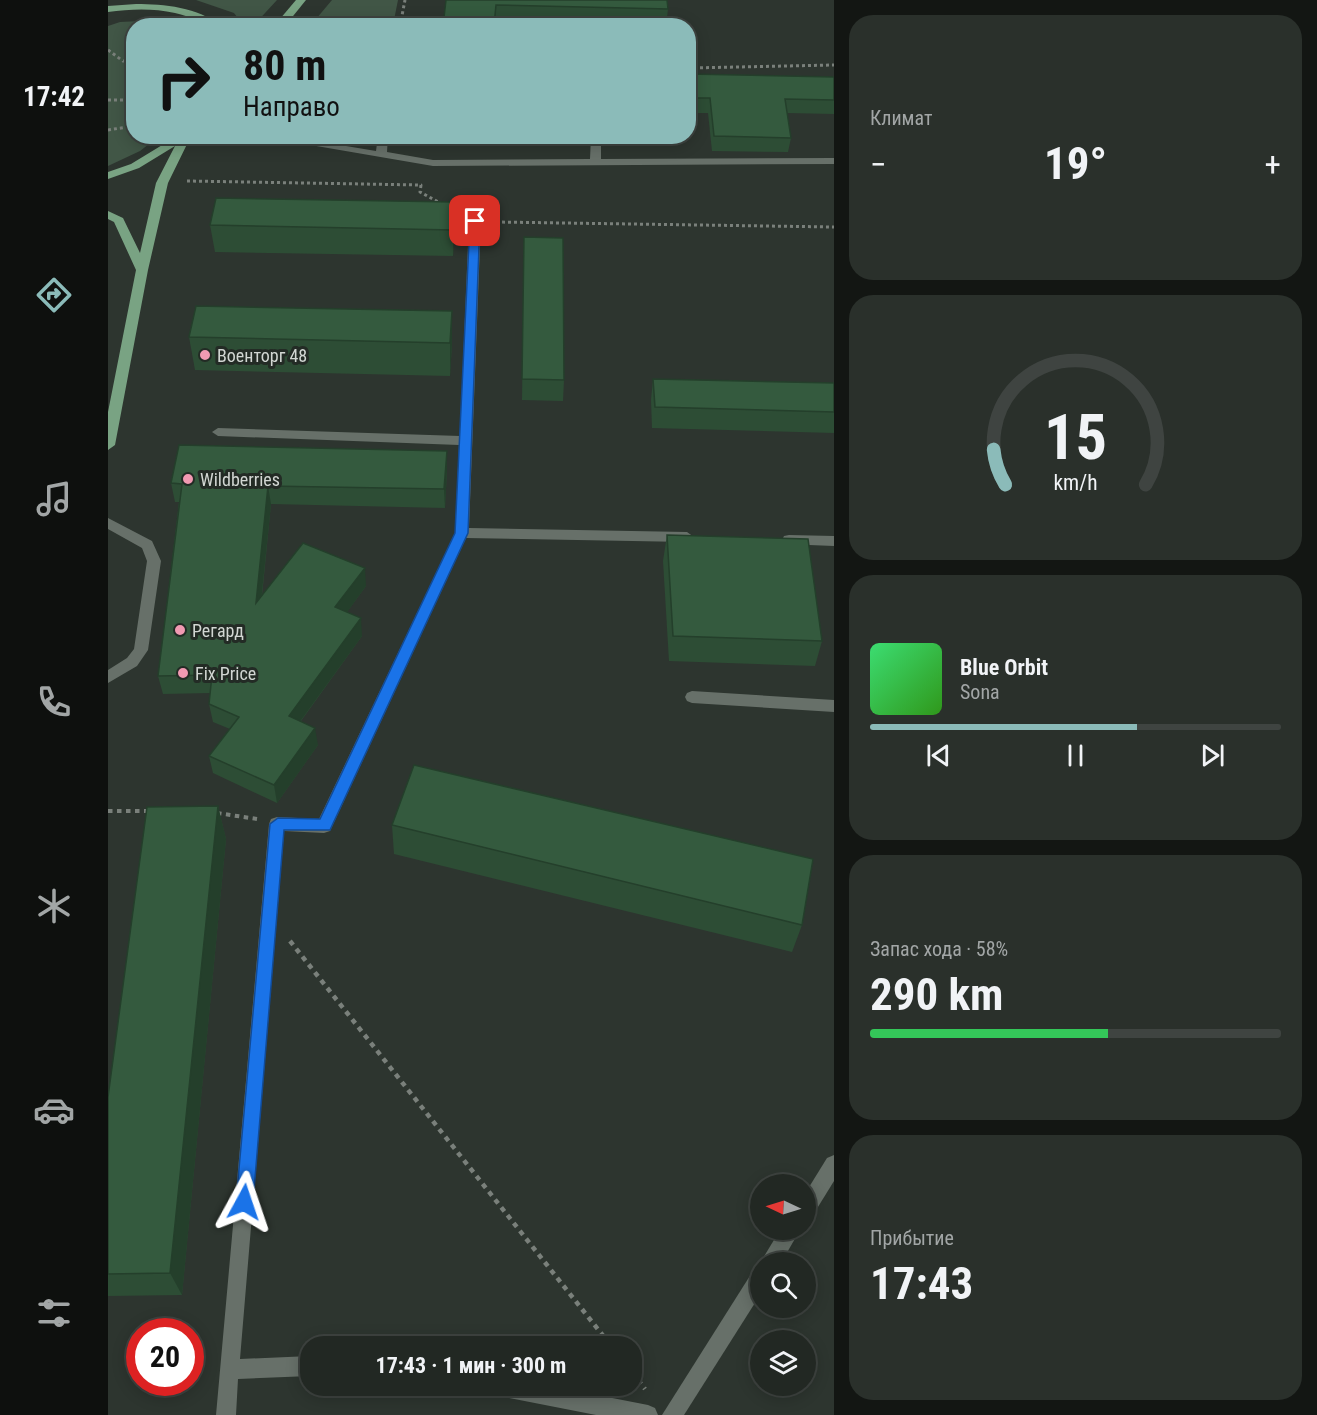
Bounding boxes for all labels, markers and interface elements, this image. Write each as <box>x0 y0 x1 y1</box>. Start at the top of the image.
text: 80 m <box>243 41 326 90</box>
icon: right <box>144 42 222 120</box>
text: 17:42 <box>23 81 85 113</box>
text: Направо <box>243 91 340 123</box>
text: Климат <box>870 106 932 130</box>
text: 19° <box>1044 137 1107 190</box>
text: − <box>870 145 887 184</box>
text: + <box>1265 145 1281 184</box>
pin <box>449 195 500 246</box>
icon: arrive <box>458 204 491 237</box>
icon: directions <box>33 274 75 316</box>
place label: Военторг 48 <box>217 345 307 366</box>
marker: Военторг 48 <box>198 348 212 362</box>
text: 15 <box>1044 401 1107 474</box>
place label: Wildberries <box>200 469 280 490</box>
text: km/h <box>1053 470 1098 495</box>
marker: Wildberries <box>181 472 195 486</box>
icon: music <box>33 478 75 520</box>
place label: Регард <box>192 620 244 641</box>
marker: Регард <box>173 623 187 637</box>
text: Blue Orbit <box>960 655 1048 680</box>
place label: Fix Price <box>195 663 256 684</box>
marker: Fix Price <box>176 666 190 680</box>
text: Sona <box>960 680 1000 704</box>
icon: phone <box>33 681 75 723</box>
icon: previous <box>922 739 955 772</box>
icon: pause <box>1059 739 1092 772</box>
icon: next <box>1196 739 1229 772</box>
icon: climate <box>33 885 75 927</box>
text: Запас хода · 58% <box>870 937 1008 961</box>
text: 290 km <box>870 968 1003 1021</box>
icon: car <box>33 1089 75 1131</box>
position arrow <box>212 1170 276 1234</box>
north arrow <box>750 1174 816 1240</box>
map controls <box>750 1174 816 1396</box>
text: Прибытие <box>870 1226 954 1250</box>
button: search <box>750 1252 816 1318</box>
text: 17:43 <box>870 1257 973 1310</box>
icon: filters <box>33 1292 75 1334</box>
speed limit sign: 20 <box>126 1318 204 1396</box>
button: layers <box>750 1330 816 1396</box>
text: 17:43 · 1 мин · 300 m <box>376 1353 566 1378</box>

